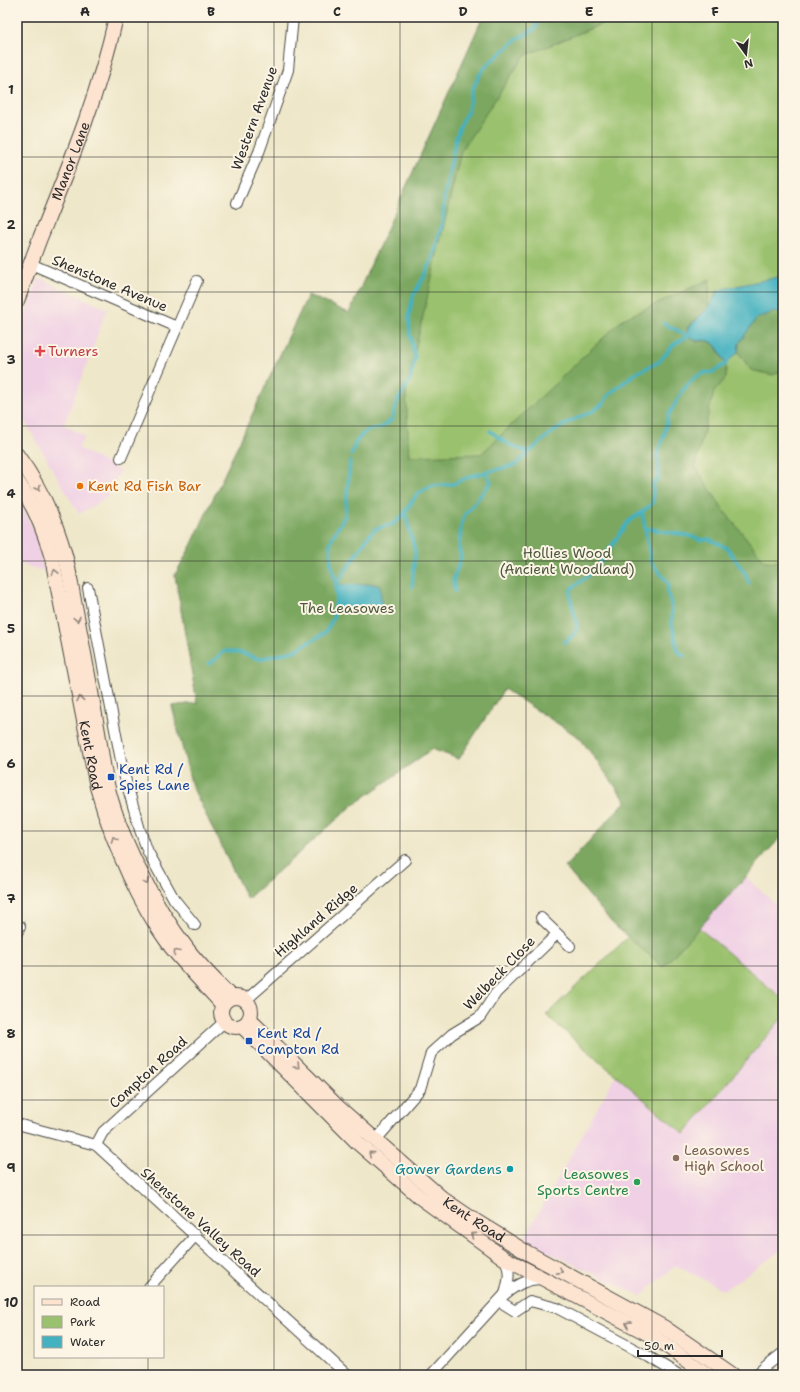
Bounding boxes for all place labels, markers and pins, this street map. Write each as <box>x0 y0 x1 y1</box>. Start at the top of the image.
place label: Turners <box>48 342 98 360</box>
marker: Turners <box>35 346 45 356</box>
place label: Kent Rd Fish Bar <box>88 477 202 495</box>
marker: Kent Rd Fish Bar <box>75 481 85 491</box>
place label: Kent Rd / Spies Lane <box>119 760 190 794</box>
marker: Kent Rd / Spies Lane <box>106 772 116 782</box>
place label: Kent Rd / Compton Rd <box>257 1024 339 1058</box>
marker: Kent Rd / Compton Rd <box>244 1036 254 1046</box>
place label: Leasowes High School <box>684 1141 765 1175</box>
marker: Leasowes High School <box>671 1153 681 1163</box>
place label: Gower Gardens <box>395 1160 502 1178</box>
marker: Gower Gardens <box>505 1164 515 1174</box>
place label: Leasowes Sports Centre <box>537 1165 629 1199</box>
marker: Leasowes Sports Centre <box>632 1177 642 1187</box>

